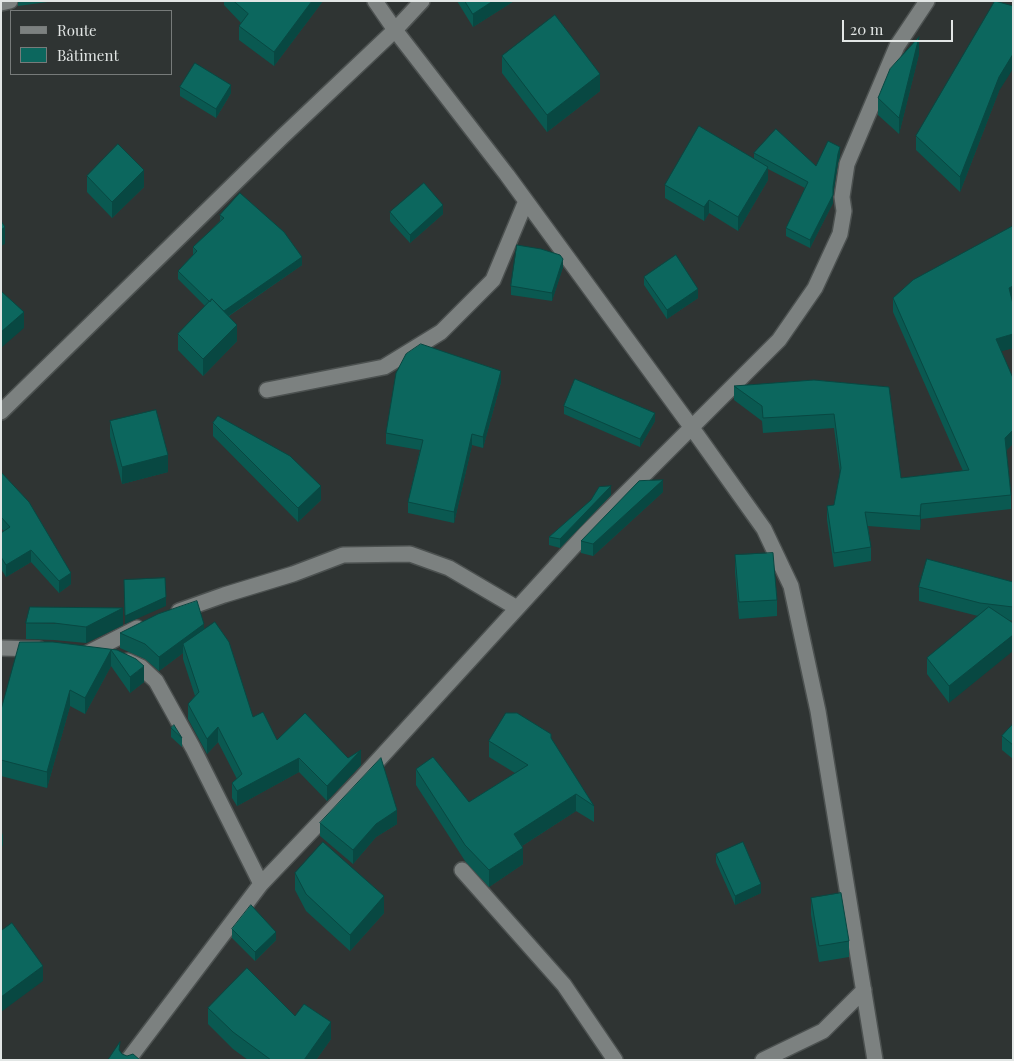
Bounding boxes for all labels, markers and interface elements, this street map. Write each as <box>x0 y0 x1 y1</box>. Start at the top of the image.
legend <box>10 10 172 75</box>
scale bar <box>844 10 955 42</box>
text: 20 m <box>850 19 883 39</box>
text: Route <box>57 20 97 40</box>
text: Bâtiment <box>57 45 119 65</box>

